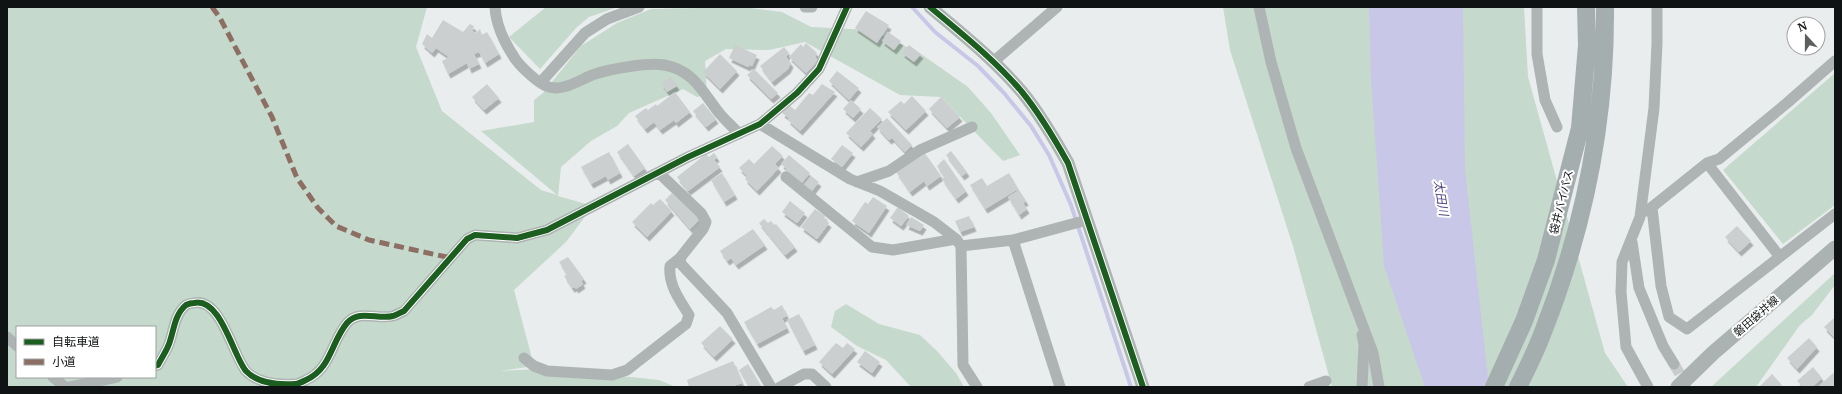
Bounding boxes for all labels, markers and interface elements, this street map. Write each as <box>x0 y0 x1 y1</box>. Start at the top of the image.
north arrow <box>1786 16 1826 56</box>
text: N <box>1796 18 1809 35</box>
street label: 袋井バイパス <box>1546 168 1576 236</box>
water label: 太田川 <box>1431 179 1452 219</box>
street label: 磐田袋井線 <box>1731 293 1781 339</box>
legend <box>16 326 156 378</box>
text: 自転車道 <box>52 334 100 349</box>
text: 小道 <box>52 354 76 369</box>

